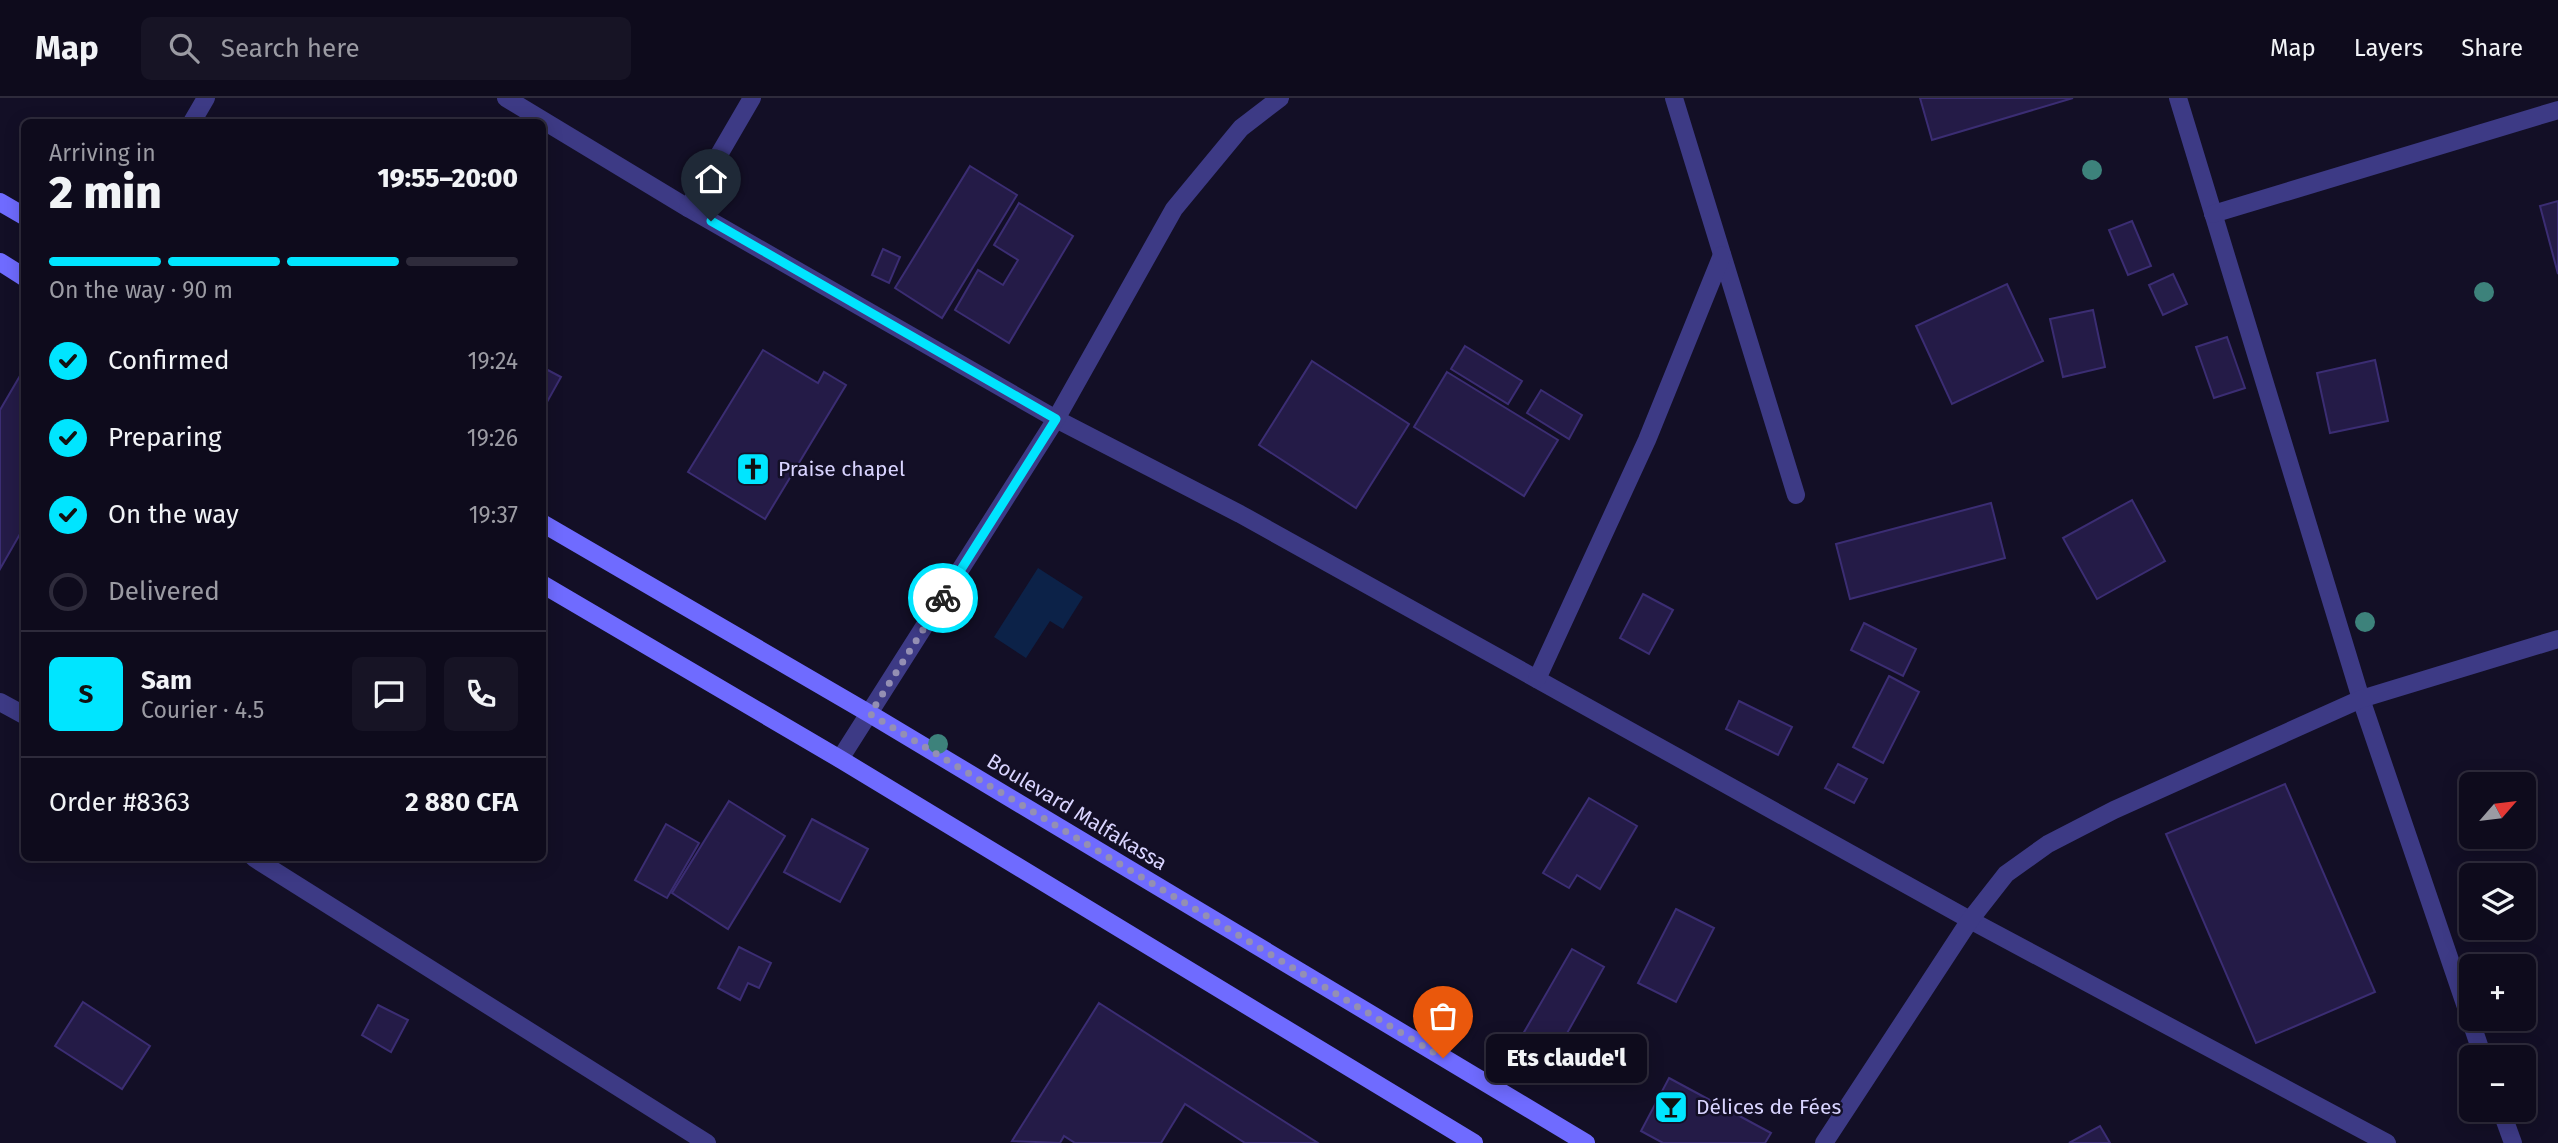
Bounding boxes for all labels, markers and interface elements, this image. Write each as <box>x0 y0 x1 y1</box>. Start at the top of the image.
search box <box>141 17 631 80</box>
text: Map <box>35 28 99 68</box>
icon: search <box>165 29 203 67</box>
text: Search here <box>221 33 360 64</box>
text: Map <box>2270 34 2316 62</box>
text: Layers <box>2354 34 2423 62</box>
text: Share <box>2461 34 2523 62</box>
text: Arriving in <box>49 139 156 167</box>
pin <box>681 149 741 221</box>
icon: home <box>692 160 730 198</box>
text: 19:55–20:00 <box>378 163 518 194</box>
text: 2 min <box>49 165 162 220</box>
text: On the way · 90 m <box>49 276 233 304</box>
icon: check <box>49 342 87 380</box>
text: Confirmed <box>108 345 229 376</box>
text: 19:24 <box>467 347 518 375</box>
icon: check <box>49 419 87 457</box>
text: Preparing <box>108 422 221 453</box>
text: 19:26 <box>467 424 518 452</box>
church icon: Praise chapel <box>734 450 772 488</box>
place label: Praise chapel <box>778 456 905 482</box>
icon: check <box>49 496 87 534</box>
text: On the way <box>108 499 239 530</box>
text: 19:37 <box>469 501 518 529</box>
courier <box>908 563 978 633</box>
text: Delivered <box>108 576 220 607</box>
icon: bike <box>924 579 962 617</box>
button: chat <box>352 657 426 731</box>
button: phone <box>444 657 518 731</box>
text: Sam <box>141 665 192 696</box>
text: S <box>79 679 93 710</box>
text: Courier · 4.5 <box>141 696 264 724</box>
street label: Boulevard Malfakassa <box>982 748 1172 876</box>
north arrow <box>2459 772 2536 849</box>
map controls <box>2459 772 2536 1122</box>
text: Order #8363 <box>49 787 190 818</box>
text: 2 880 CFA <box>405 787 518 818</box>
button: layers <box>2459 863 2536 940</box>
button: + <box>2459 954 2536 1031</box>
pin <box>1413 986 1473 1058</box>
icon: bag <box>1424 997 1462 1035</box>
callout: Ets claude'l <box>1485 1034 1646 1082</box>
text: Ets claude'l <box>1507 1044 1626 1072</box>
button: − <box>2459 1045 2536 1122</box>
bar icon: Délices de Fées <box>1652 1088 1690 1126</box>
place label: Délices de Fées <box>1696 1094 1842 1120</box>

